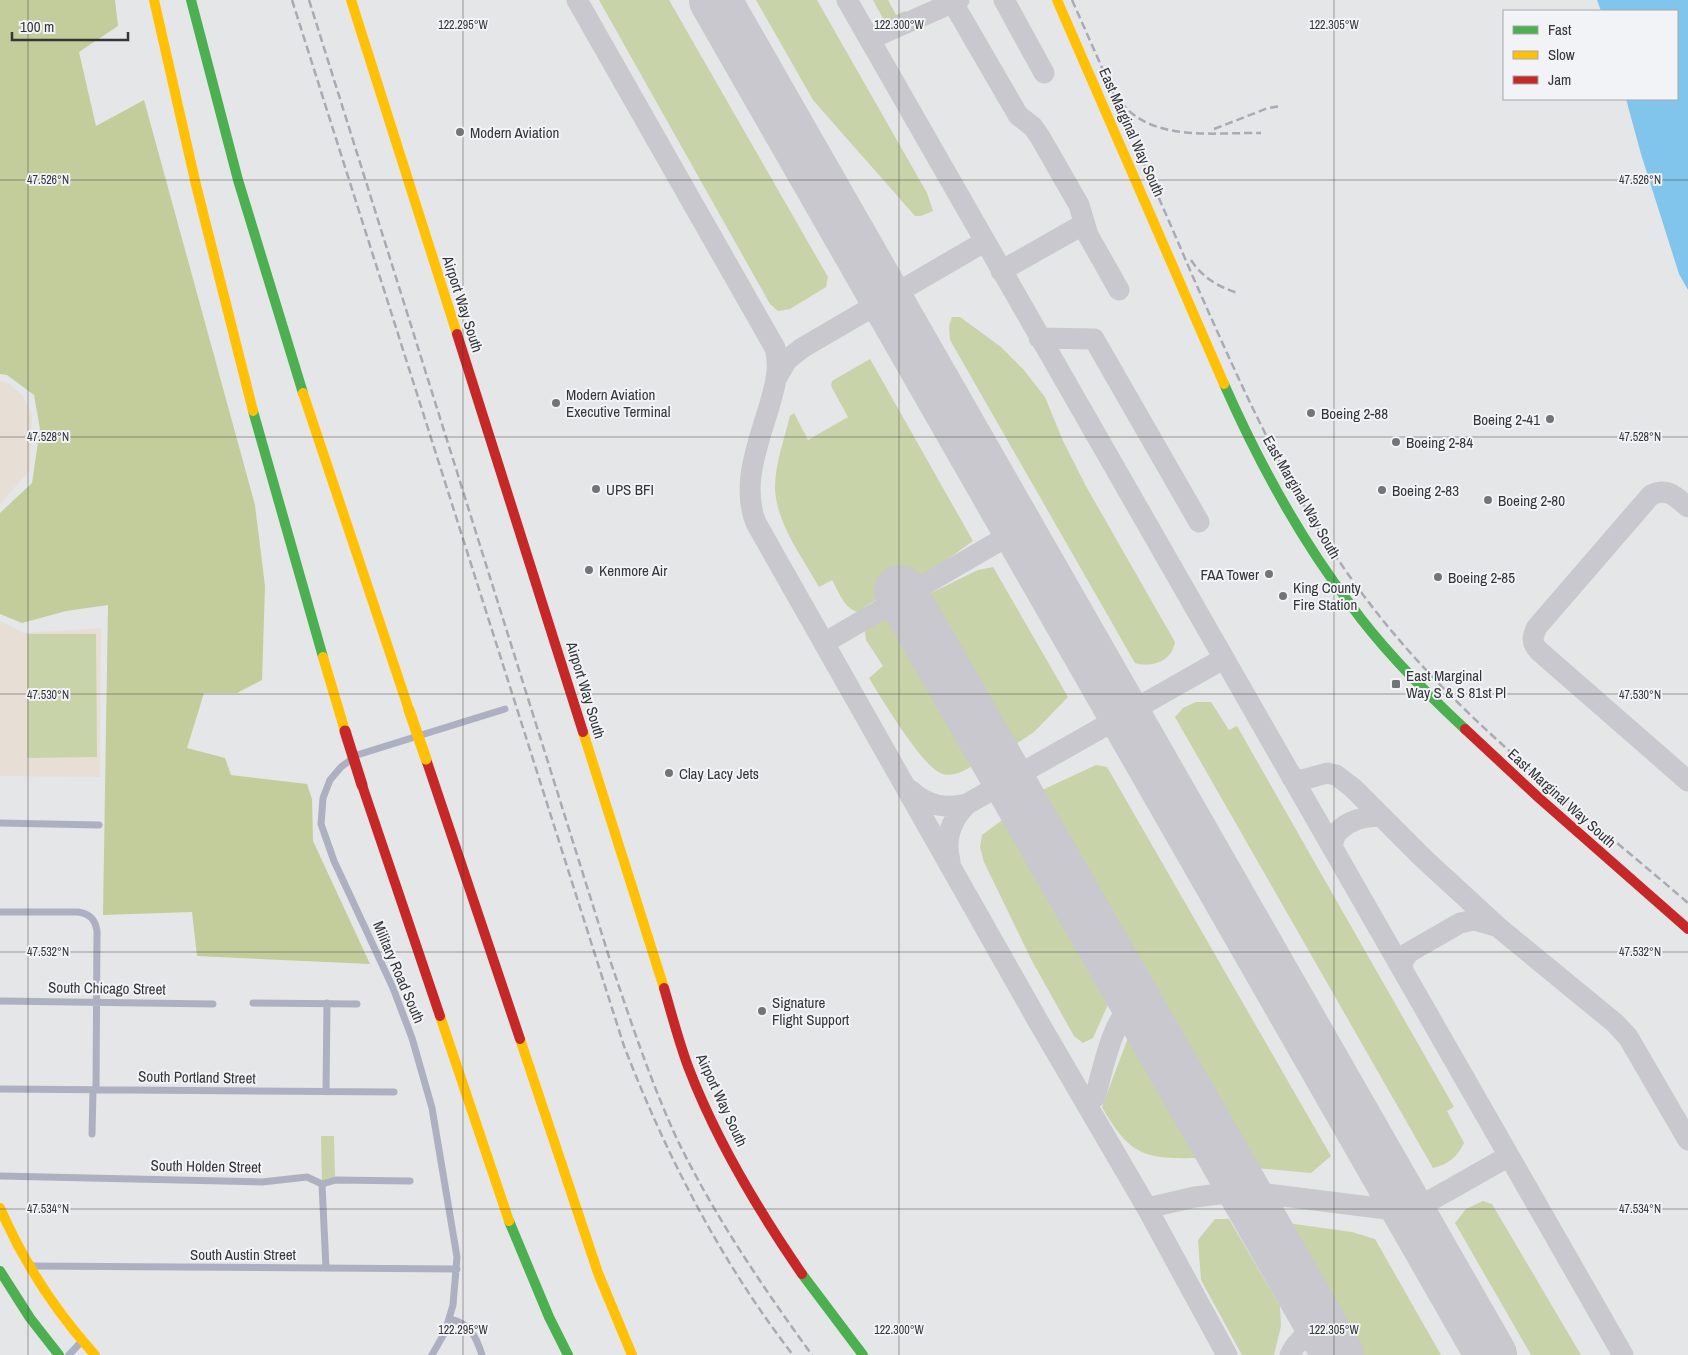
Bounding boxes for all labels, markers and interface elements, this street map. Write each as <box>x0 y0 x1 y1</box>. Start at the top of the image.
scale bar <box>12 10 129 42</box>
legend <box>1503 10 1678 100</box>
text: 100 m <box>20 16 54 37</box>
text: 122.295°W <box>438 17 489 33</box>
text: 122.300°W <box>874 17 925 33</box>
text: 122.305°W <box>1309 17 1360 33</box>
text: Fast <box>1548 19 1572 40</box>
text: Slow <box>1548 44 1575 65</box>
street label: East Marginal Way South <box>1094 64 1170 200</box>
text: Jam <box>1548 69 1571 90</box>
place label: Modern Aviation <box>470 122 559 143</box>
marker: Modern Aviation <box>454 126 466 138</box>
text: 47.526°N <box>27 172 69 188</box>
text: 47.526°N <box>1619 172 1661 188</box>
street label: Airport Way South <box>437 252 488 355</box>
place label: Modern Aviation Executive Terminal <box>566 384 670 422</box>
marker: Modern Aviation Executive Terminal <box>550 397 562 409</box>
place label: Boeing 2-88 <box>1321 403 1388 424</box>
marker: Boeing 2-88 <box>1305 407 1317 419</box>
place label: Boeing 2-41 <box>1473 409 1540 430</box>
marker: Boeing 2-41 <box>1544 413 1556 425</box>
text: 47.528°N <box>27 429 69 445</box>
text: 47.528°N <box>1619 429 1661 445</box>
street label: East Marginal Way South <box>1258 432 1346 562</box>
place label: Boeing 2-84 <box>1406 432 1473 453</box>
marker: Boeing 2-84 <box>1390 436 1402 448</box>
place label: UPS BFI <box>606 479 654 500</box>
place label: Boeing 2-83 <box>1392 480 1459 501</box>
marker: UPS BFI <box>590 483 602 495</box>
marker: Boeing 2-83 <box>1376 484 1388 496</box>
place label: Boeing 2-80 <box>1498 490 1565 511</box>
marker: Boeing 2-80 <box>1482 494 1494 506</box>
place label: Kenmore Air <box>599 560 667 581</box>
marker: Kenmore Air <box>583 564 595 576</box>
place label: FAA Tower <box>1200 564 1259 585</box>
place label: Boeing 2-85 <box>1448 567 1515 588</box>
marker: FAA Tower <box>1263 568 1275 580</box>
marker: Boeing 2-85 <box>1432 571 1444 583</box>
place label: King County Fire Station <box>1293 577 1362 615</box>
marker: King County Fire Station <box>1277 590 1289 602</box>
street label: Airport Way South <box>561 638 611 741</box>
place label: East Marginal Way S & S 81st Pl <box>1406 665 1506 703</box>
marker: East Marginal Way S & S 81st Pl <box>1390 678 1402 690</box>
text: 47.530°N <box>27 687 69 703</box>
text: 47.530°N <box>1619 687 1661 703</box>
street label: East Marginal Way South <box>1503 744 1621 852</box>
place label: Clay Lacy Jets <box>679 763 759 784</box>
marker: Clay Lacy Jets <box>663 767 675 779</box>
street label: Military Road South <box>368 918 430 1026</box>
text: 47.532°N <box>27 944 69 960</box>
text: 47.532°N <box>1619 944 1661 960</box>
street label: South Chicago Street <box>48 976 167 1000</box>
place label: Signature Flight Support <box>772 992 850 1030</box>
marker: Signature Flight Support <box>756 1005 768 1017</box>
street label: Airport Way South <box>691 1049 753 1150</box>
street label: South Portland Street <box>138 1065 257 1089</box>
street label: South Holden Street <box>150 1155 262 1177</box>
text: 47.534°N <box>27 1201 69 1217</box>
text: 47.534°N <box>1619 1201 1661 1217</box>
street label: South Austin Street <box>190 1244 297 1265</box>
text: 122.295°W <box>438 1322 489 1338</box>
text: 122.300°W <box>874 1322 925 1338</box>
text: 122.305°W <box>1309 1322 1360 1338</box>

